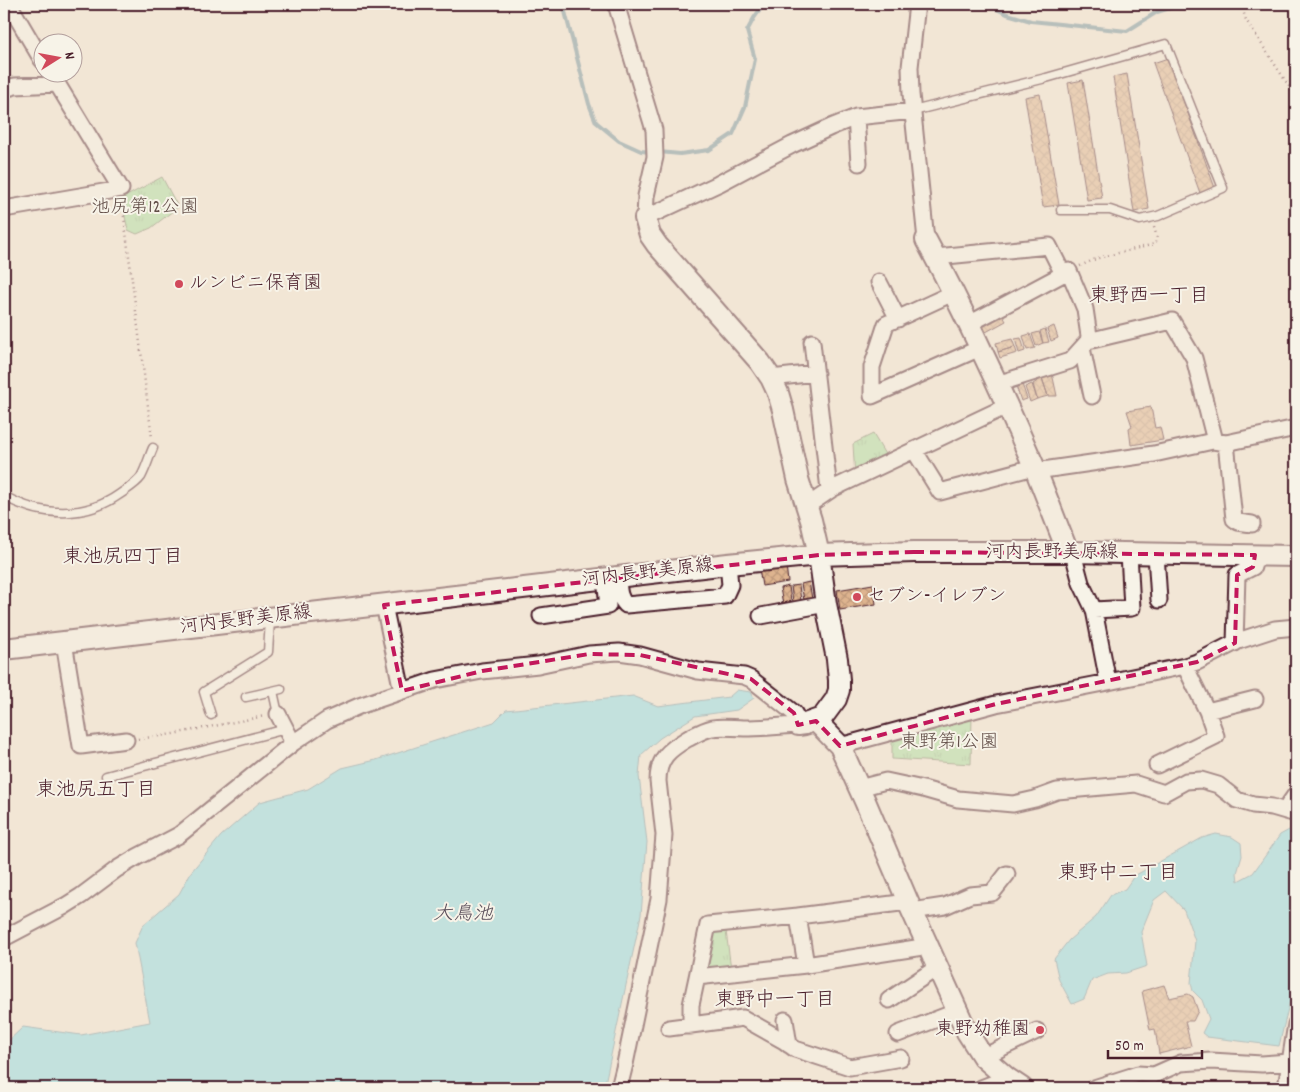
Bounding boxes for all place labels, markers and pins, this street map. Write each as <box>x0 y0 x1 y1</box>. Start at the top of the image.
place label: ルンビニ保育園 <box>189 271 322 298</box>
marker: ルンビニ保育園 <box>173 278 185 290</box>
place label: セブン-イレブン <box>867 584 1007 611</box>
marker: セブン-イレブン <box>851 591 863 603</box>
place label: 東野幼稚園 <box>935 1017 1030 1044</box>
marker: 東野幼稚園 <box>1034 1024 1046 1036</box>

